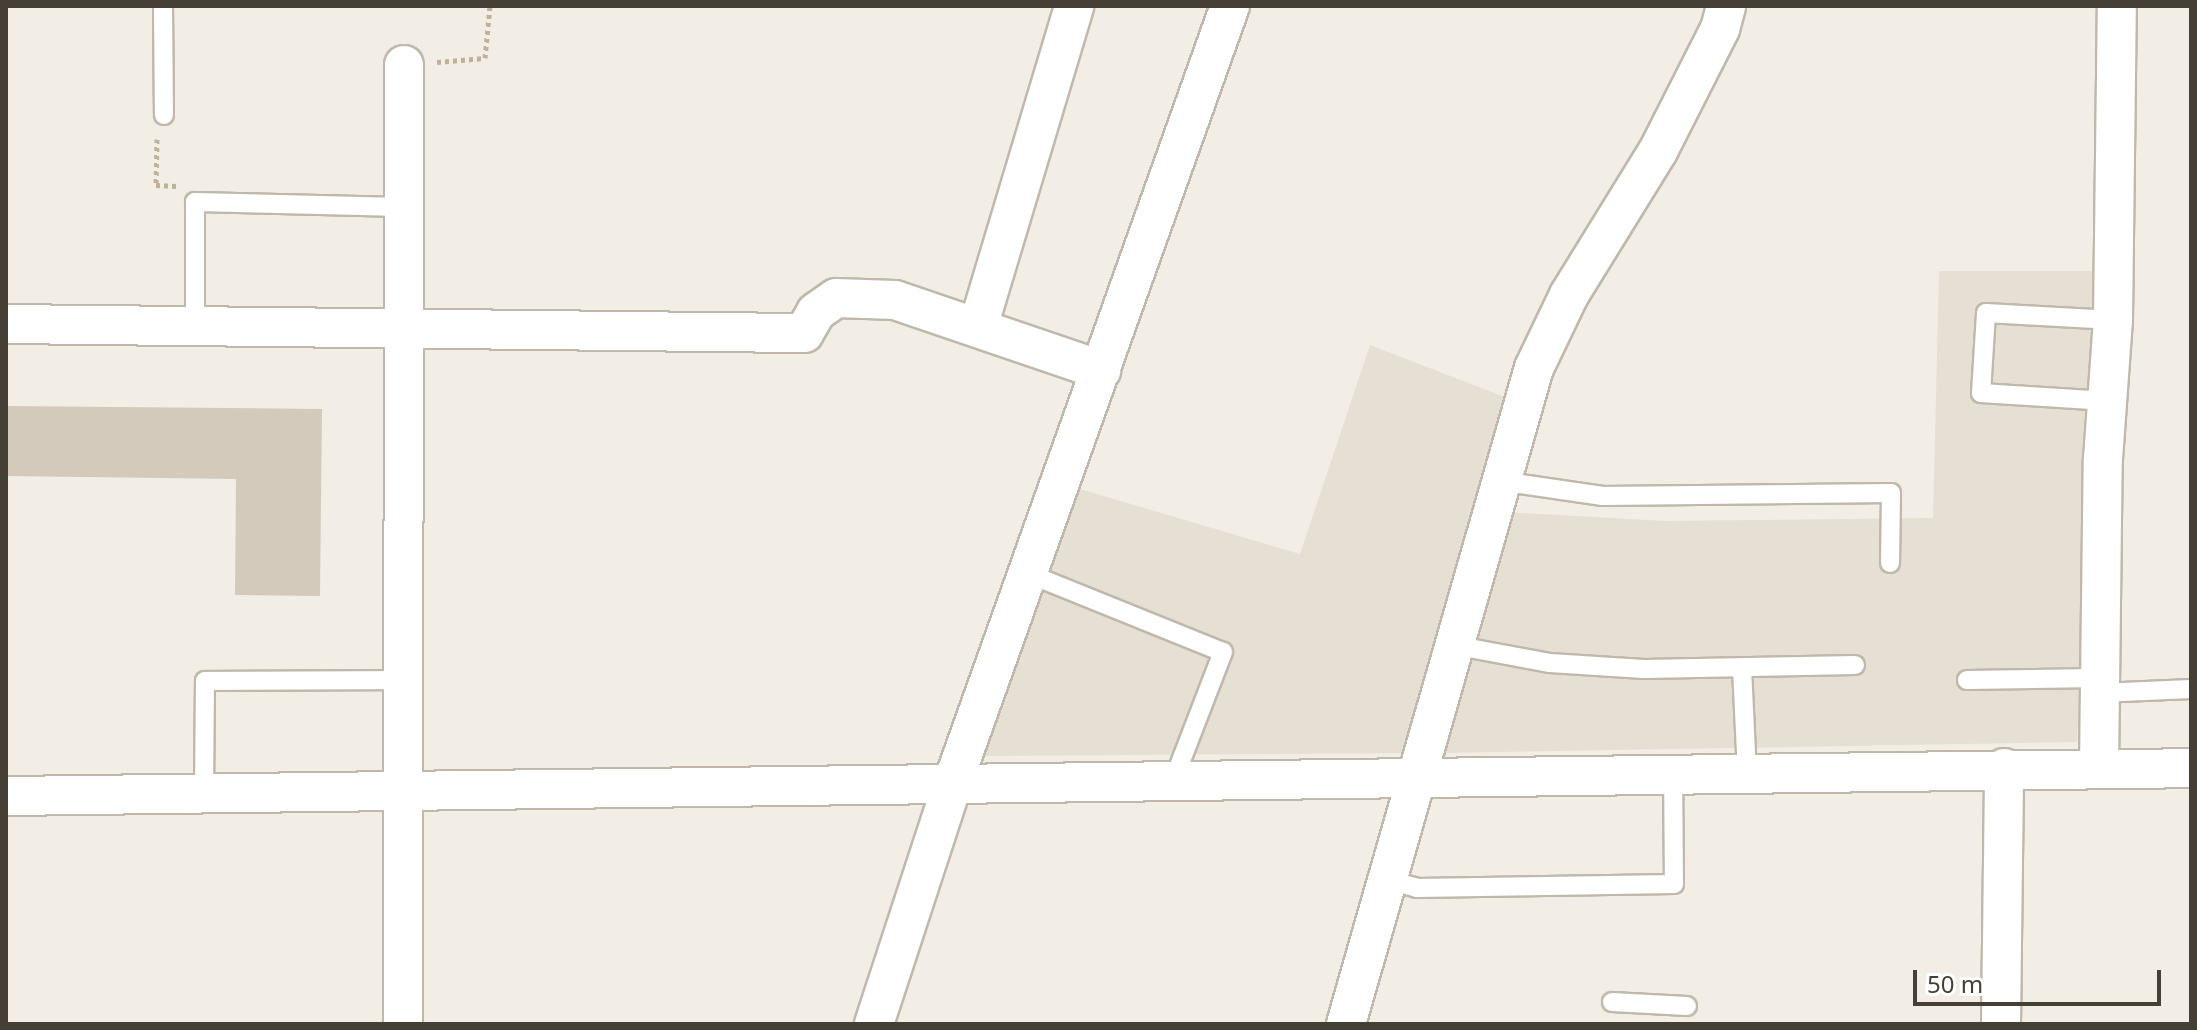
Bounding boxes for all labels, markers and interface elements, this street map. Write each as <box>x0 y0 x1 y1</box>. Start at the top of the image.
scale bar <box>1917 954 2165 1004</box>
text: 50 m <box>1927 967 1983 1000</box>

